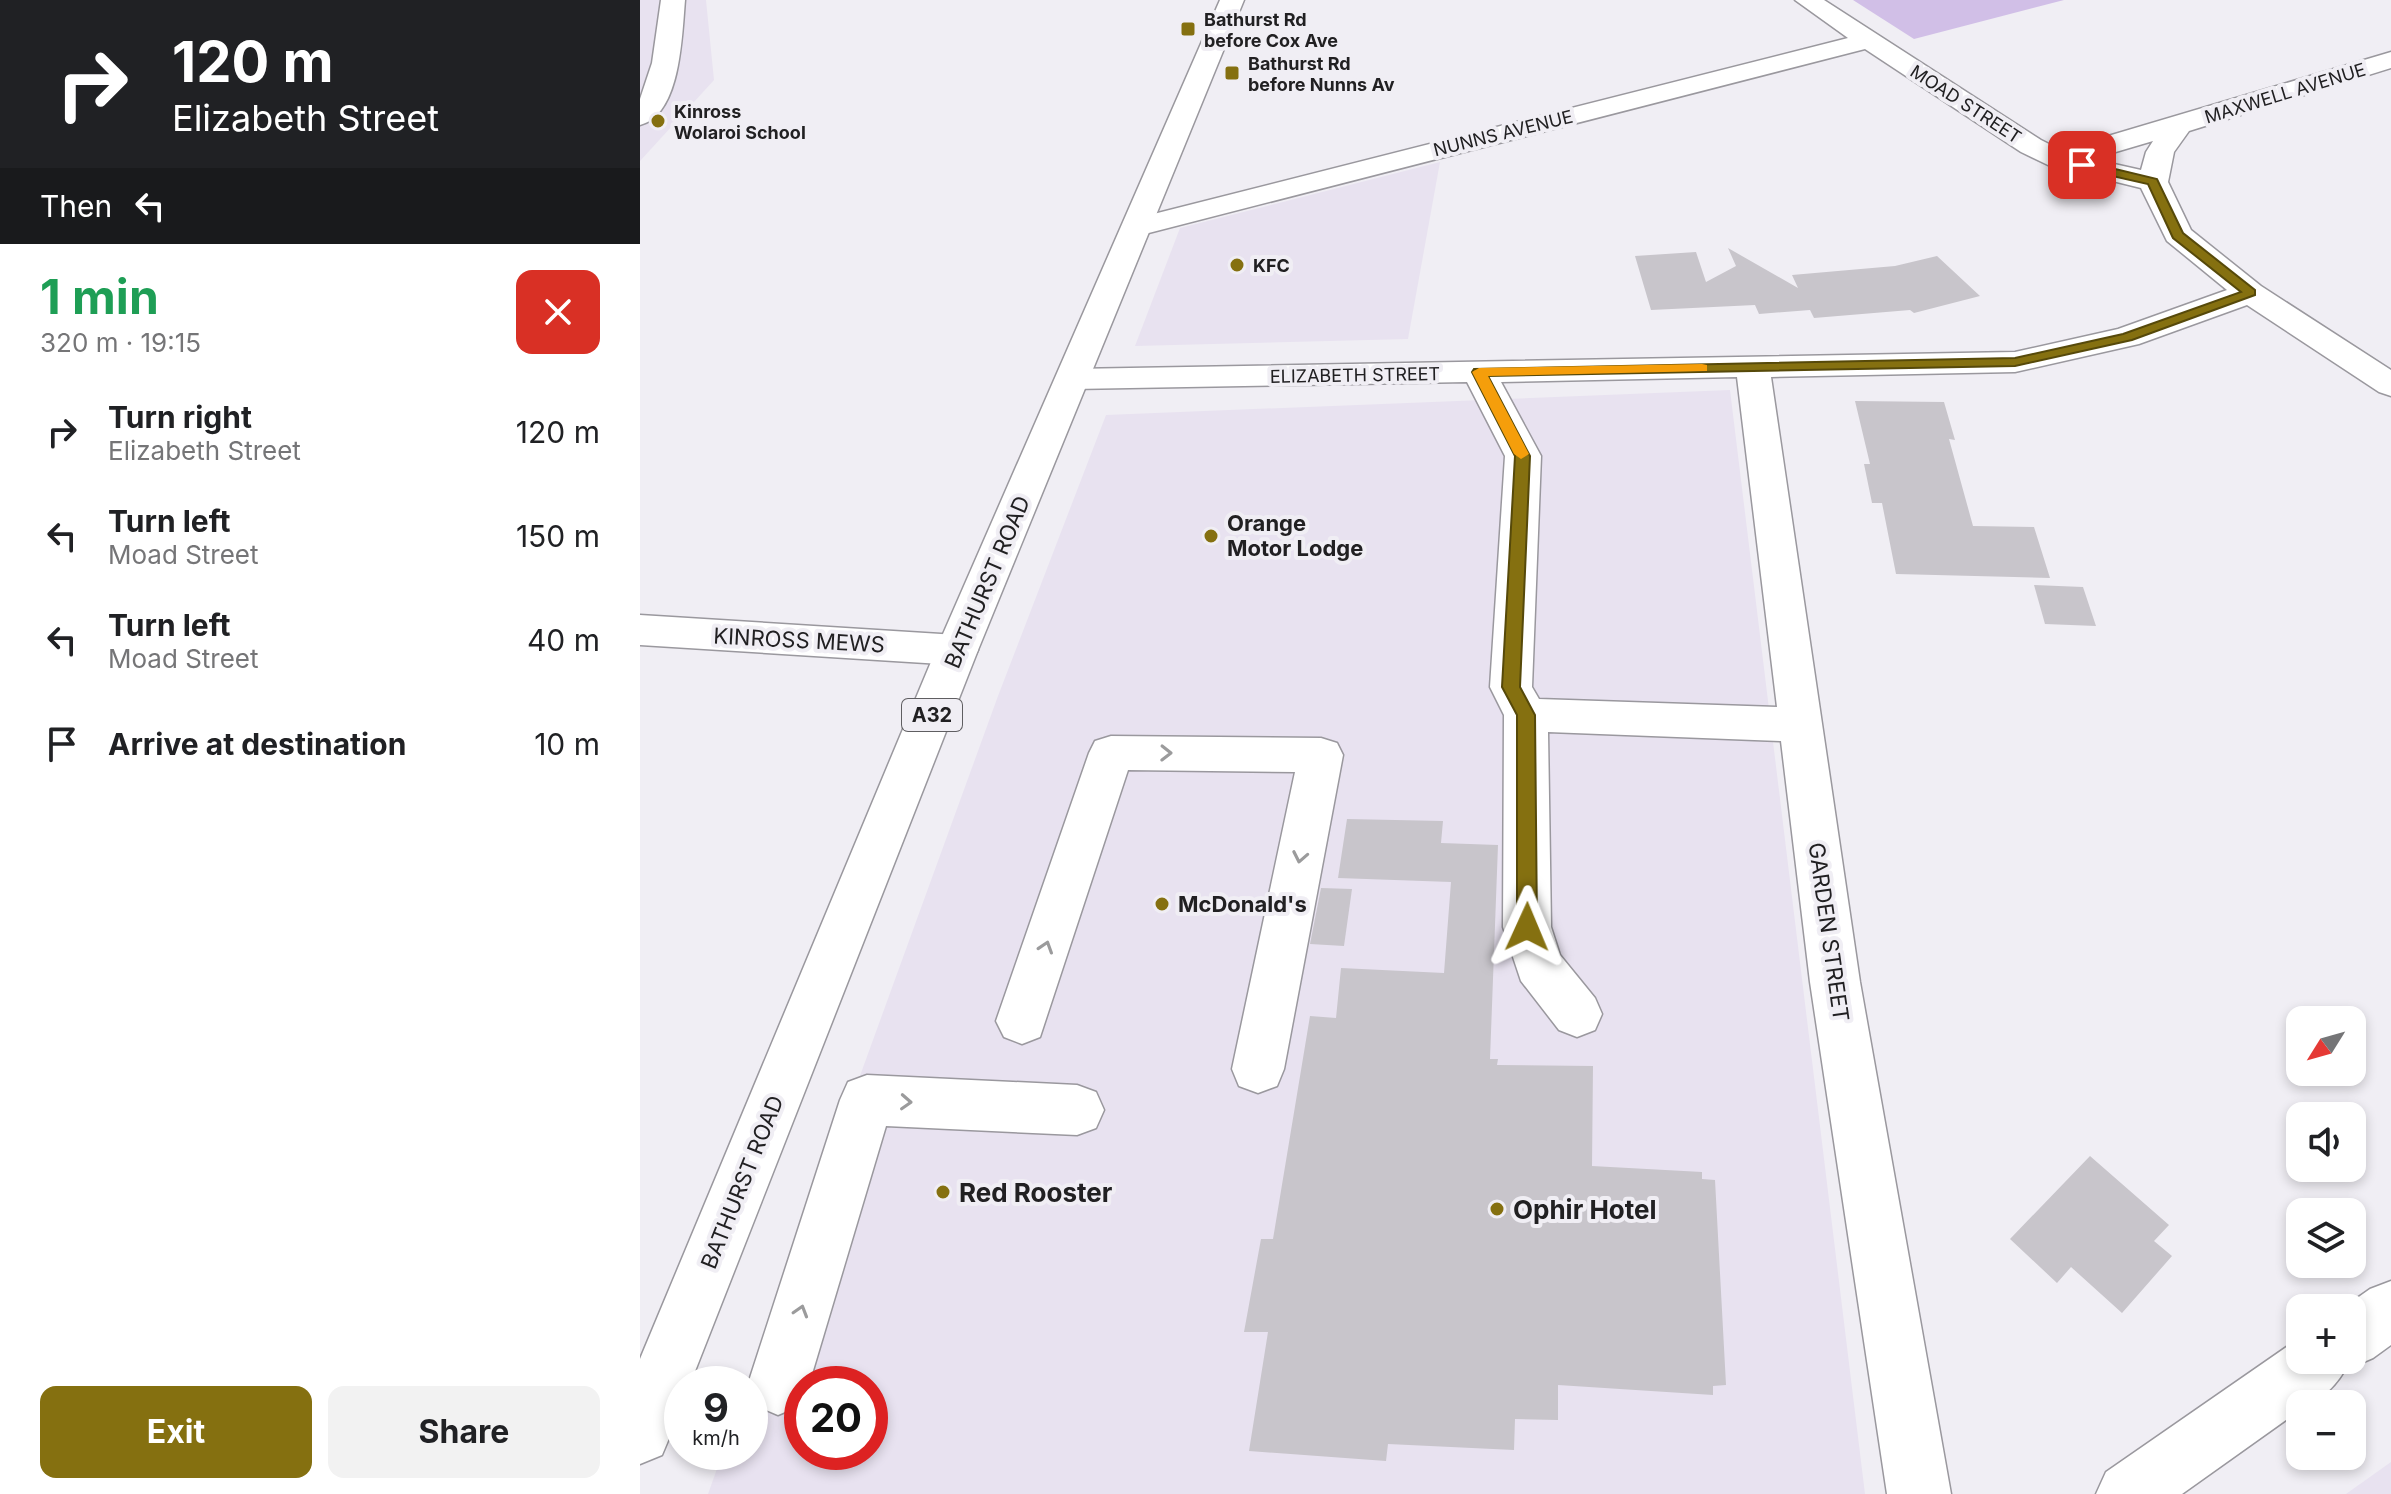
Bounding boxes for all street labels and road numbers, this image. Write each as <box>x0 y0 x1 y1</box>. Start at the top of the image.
street label: MAXWELL AVENUE <box>2202 59 2368 127</box>
street label: MOAD STREET <box>1907 60 2025 148</box>
street label: NUNNS AVENUE <box>1431 106 1575 160</box>
street label: ELIZABETH STREET <box>1270 363 1440 387</box>
street label: BATHURST ROAD <box>939 492 1035 672</box>
street label: KINROSS MEWS <box>713 623 885 657</box>
road number: A32 <box>902 699 962 731</box>
street label: GARDEN STREET <box>1804 841 1854 1023</box>
street label: BATHURST ROAD <box>695 1092 789 1272</box>

